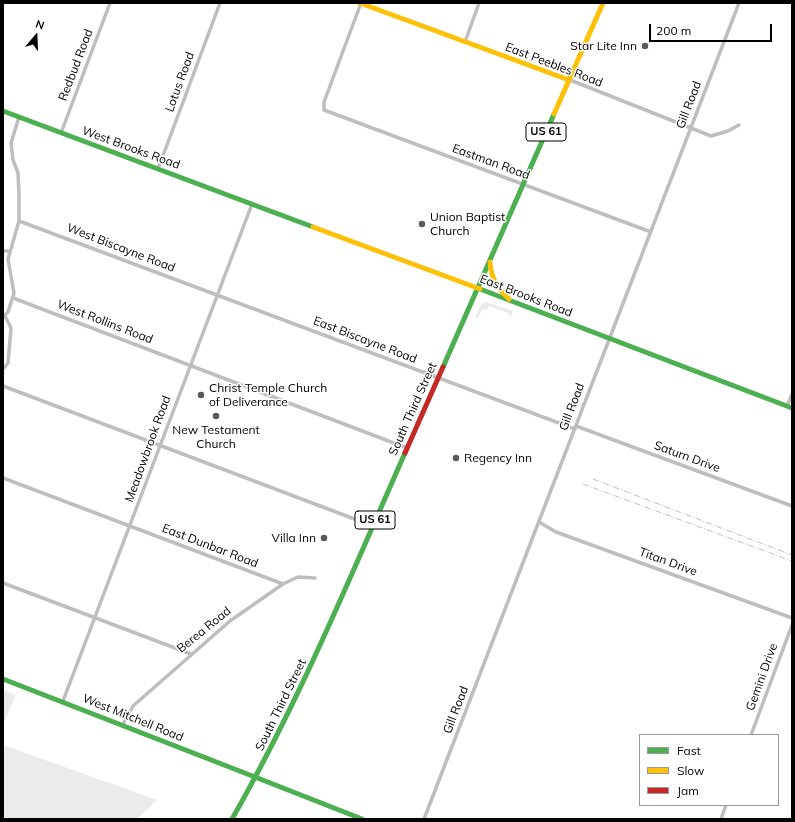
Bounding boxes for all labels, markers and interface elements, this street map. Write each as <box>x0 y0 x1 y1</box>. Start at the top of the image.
north arrow <box>16 16 56 56</box>
scale bar <box>651 16 774 42</box>
text: N <box>34 17 46 33</box>
text: 200 m <box>656 23 691 38</box>
street label: Redbud Road <box>56 27 96 103</box>
place label: Star Lite Inn <box>570 39 637 53</box>
street label: East Peebles Road <box>503 40 605 90</box>
marker: Star Lite Inn <box>640 41 650 51</box>
street label: Lotus Road <box>162 50 198 114</box>
street label: Gill Road <box>673 79 705 131</box>
road number: US 61 <box>526 123 566 141</box>
street label: West Brooks Road <box>80 124 182 172</box>
street label: Eastman Road <box>450 141 532 183</box>
place label: Union Baptist Church <box>430 210 505 238</box>
marker: Union Baptist Church <box>417 219 427 229</box>
street label: West Biscayne Road <box>65 221 177 275</box>
street label: East Brooks Road <box>478 272 574 320</box>
street label: West Rollins Road <box>55 297 155 347</box>
street label: East Biscayne Road <box>311 314 419 366</box>
street label: South Third Street <box>386 360 440 458</box>
place label: Christ Temple Church of Deliverance <box>209 381 327 409</box>
street label: Gill Road <box>556 381 588 433</box>
marker: Christ Temple Church of Deliverance <box>196 390 206 400</box>
street label: Meadowbrook Road <box>122 394 174 504</box>
marker: New Testament Church <box>211 411 221 421</box>
place label: New Testament Church <box>172 423 260 451</box>
street label: Saturn Drive <box>652 438 722 476</box>
place label: Regency Inn <box>464 451 532 465</box>
marker: Regency Inn <box>451 453 461 463</box>
road number: US 61 <box>355 511 395 529</box>
street label: East Dunbar Road <box>160 521 260 571</box>
place label: Villa Inn <box>272 531 316 545</box>
marker: Villa Inn <box>319 533 329 543</box>
street label: Titan Drive <box>637 545 699 579</box>
street label: Berea Road <box>174 604 234 656</box>
street label: Gemini Drive <box>743 641 781 713</box>
street label: South Third Street <box>252 657 310 753</box>
street label: Gill Road <box>440 684 472 736</box>
street label: West Mitchell Road <box>80 691 186 745</box>
legend <box>639 734 779 806</box>
text: Fast <box>677 743 701 758</box>
text: Slow <box>677 763 705 778</box>
text: Jam <box>677 783 699 798</box>

